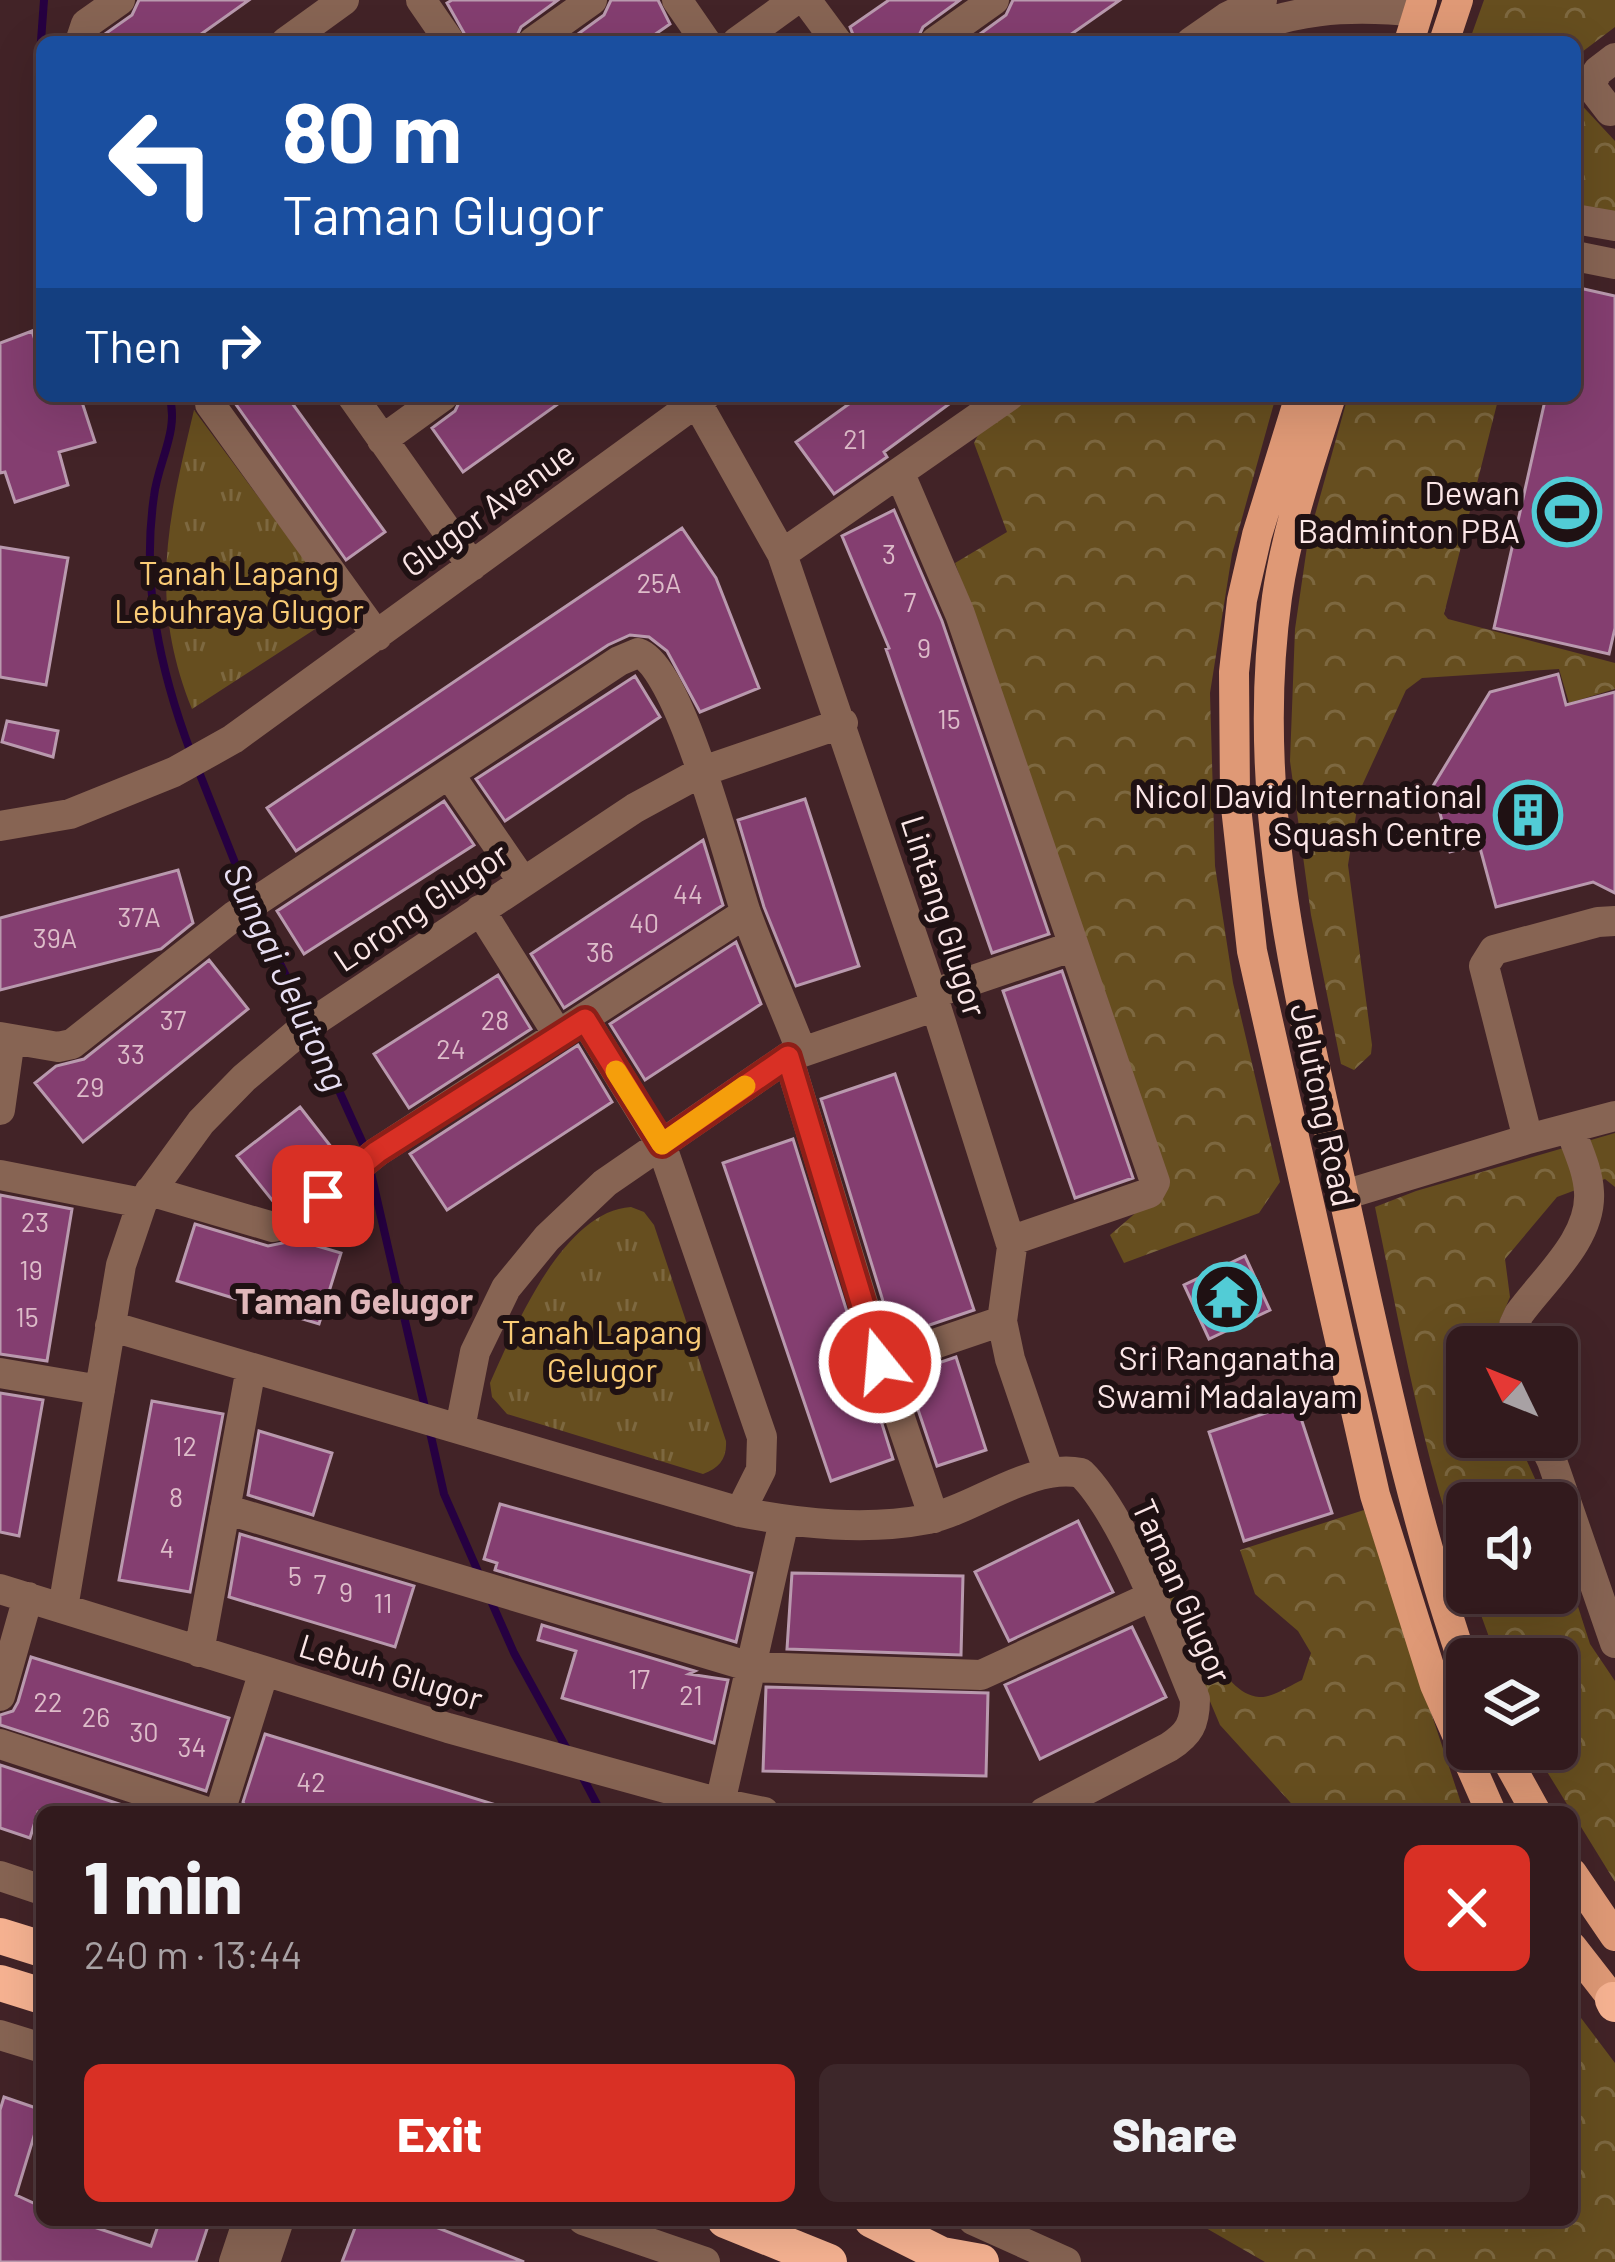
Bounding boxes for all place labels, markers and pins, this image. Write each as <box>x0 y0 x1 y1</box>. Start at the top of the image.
place label: Dewan Badminton PBA <box>1298 472 1520 550</box>
sports icon: Dewan Badminton PBA <box>1532 477 1602 547</box>
place label: Nicol David International Squash Centre <box>1134 775 1482 853</box>
building icon: Nicol David International Squash Centre <box>1493 780 1563 850</box>
pin <box>272 1145 374 1247</box>
temple icon: Sri Ranganatha Swami Madalayam <box>1192 1262 1262 1332</box>
place label: Sri Ranganatha Swami Madalayam <box>1097 1337 1357 1415</box>

